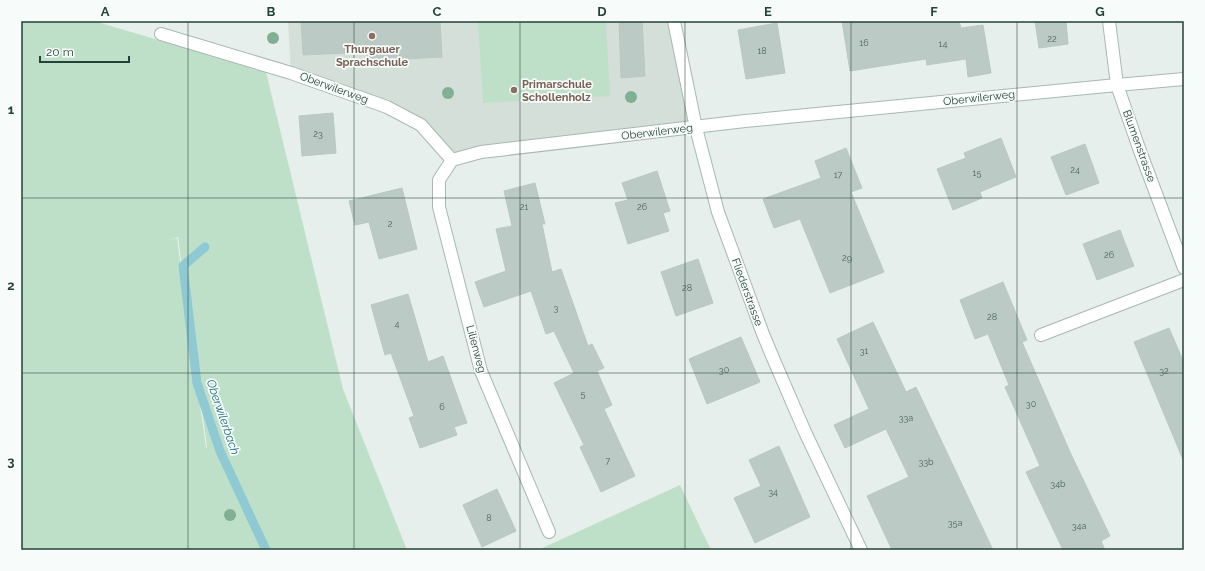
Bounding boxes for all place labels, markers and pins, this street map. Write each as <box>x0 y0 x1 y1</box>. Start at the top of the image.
marker: Thurgauer Sprachschule <box>367 31 377 41</box>
place label: Thurgauer Sprachschule <box>336 43 409 69</box>
place label: Primarschule Schollenholz <box>522 78 592 104</box>
marker: Primarschule Schollenholz <box>509 85 519 95</box>

